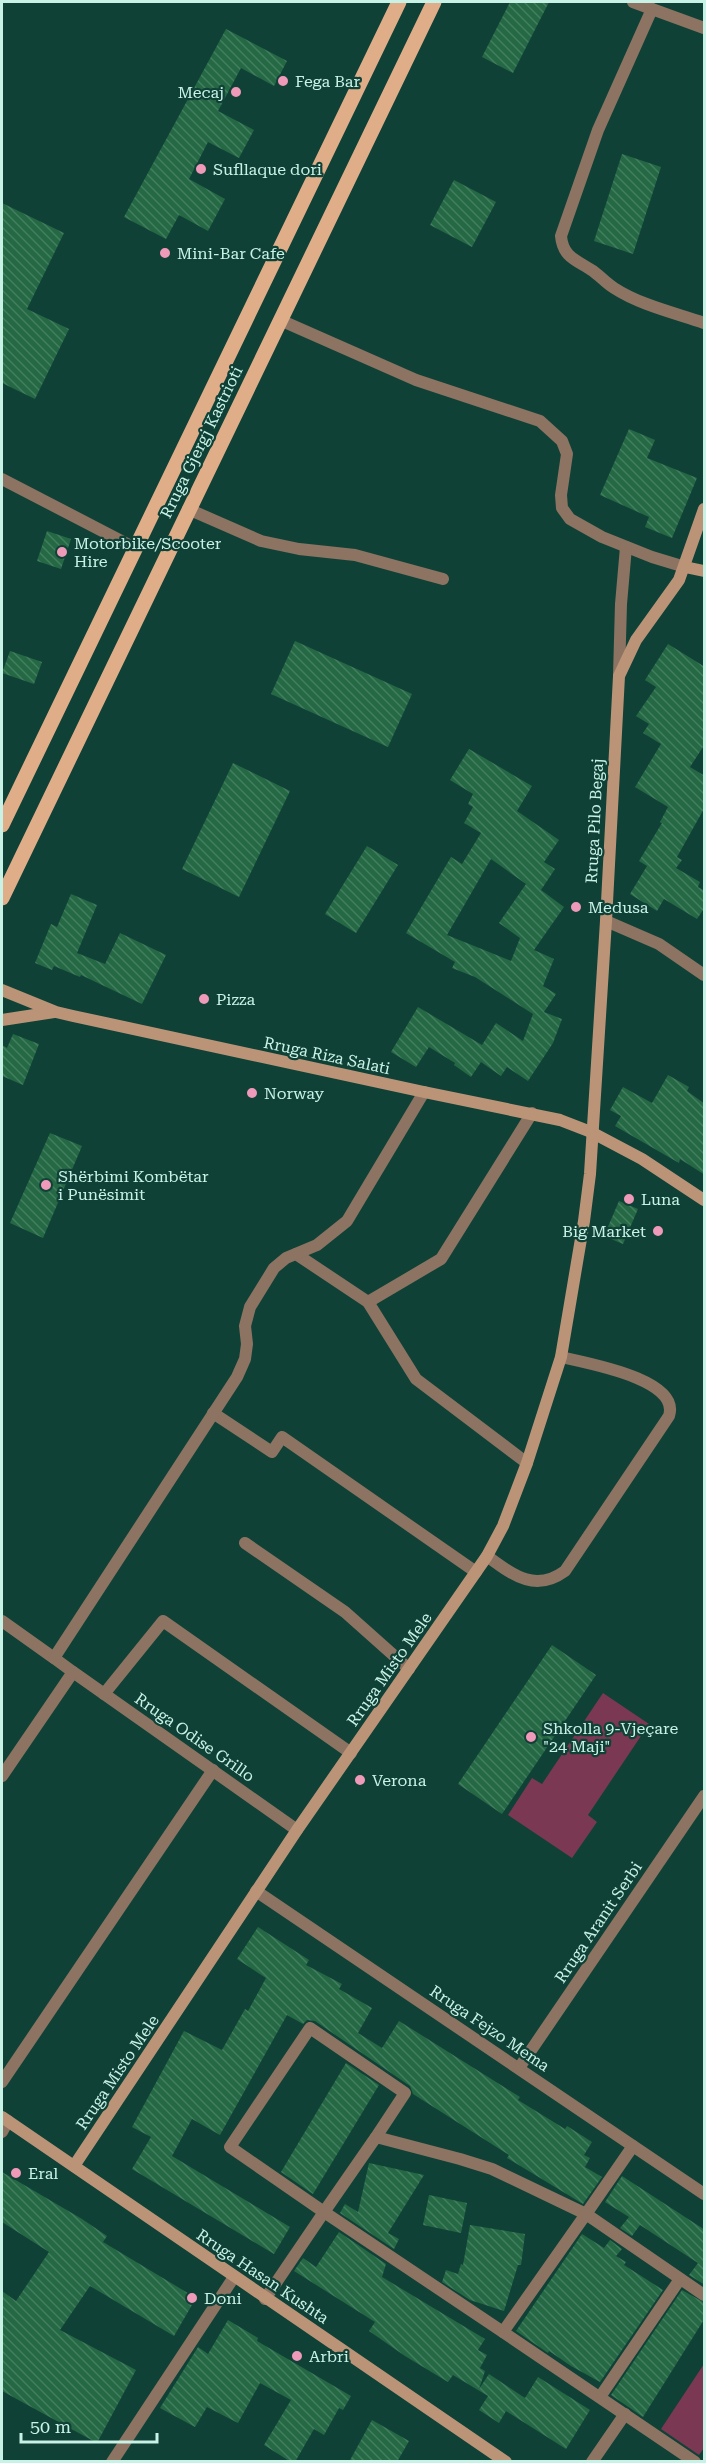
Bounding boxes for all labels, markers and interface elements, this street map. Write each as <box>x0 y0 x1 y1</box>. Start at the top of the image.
place label: Fega Bar <box>295 72 360 91</box>
marker: Fega Bar <box>276 74 290 88</box>
place label: Mecaj <box>178 83 224 102</box>
marker: Mecaj <box>229 85 243 99</box>
place label: Sufllaque dori <box>213 160 322 179</box>
marker: Sufllaque dori <box>194 162 208 176</box>
place label: Mini-Bar Cafe <box>177 244 285 263</box>
marker: Mini-Bar Cafe <box>158 246 172 260</box>
street label: Rruga Gjergj Kastrioti <box>156 363 247 521</box>
place label: Motorbike/Scooter Hire <box>74 534 222 571</box>
marker: Motorbike/Scooter Hire <box>55 545 69 559</box>
street label: Rruga Pilo Begaj <box>582 758 607 884</box>
place label: Medusa <box>588 898 649 917</box>
marker: Medusa <box>569 900 583 914</box>
place label: Pizza <box>216 990 256 1009</box>
marker: Pizza <box>197 992 211 1006</box>
street label: Rruga Riza Salati <box>262 1033 392 1078</box>
place label: Norway <box>264 1084 325 1103</box>
marker: Norway <box>245 1086 259 1100</box>
place label: Shërbimi Kombëtar i Punësimit <box>58 1167 209 1204</box>
marker: Shërbimi Kombëtar i Punësimit <box>39 1178 53 1192</box>
place label: Luna <box>641 1190 680 1209</box>
marker: Luna <box>622 1192 636 1206</box>
place label: Big Market <box>562 1222 646 1241</box>
marker: Big Market <box>651 1224 665 1238</box>
street label: Rruga Misto Mele <box>343 1609 436 1730</box>
street label: Rruga Odise Grillo <box>131 1689 258 1786</box>
place label: Shkolla 9-Vjeçare "24 Maji" <box>543 1719 678 1756</box>
marker: Shkolla 9-Vjeçare "24 Maji" <box>524 1730 538 1744</box>
place label: Verona <box>372 1771 427 1790</box>
marker: Verona <box>353 1773 367 1787</box>
street label: Rruga Aranit Serbi <box>551 1858 646 1986</box>
street label: Rruga Fejzo Mema <box>426 1981 553 2076</box>
street label: Rruga Misto Mele <box>72 2011 163 2133</box>
place label: Eral <box>28 2164 58 2183</box>
marker: Eral <box>9 2166 23 2180</box>
street label: Rruga Hasan Kushta <box>193 2225 333 2328</box>
place label: Doni <box>204 2289 242 2308</box>
marker: Doni <box>185 2291 199 2305</box>
place label: Arbri <box>309 2347 349 2366</box>
marker: Arbri <box>290 2349 304 2363</box>
scale bar <box>21 2406 158 2444</box>
text: 50 m <box>30 2416 71 2437</box>

